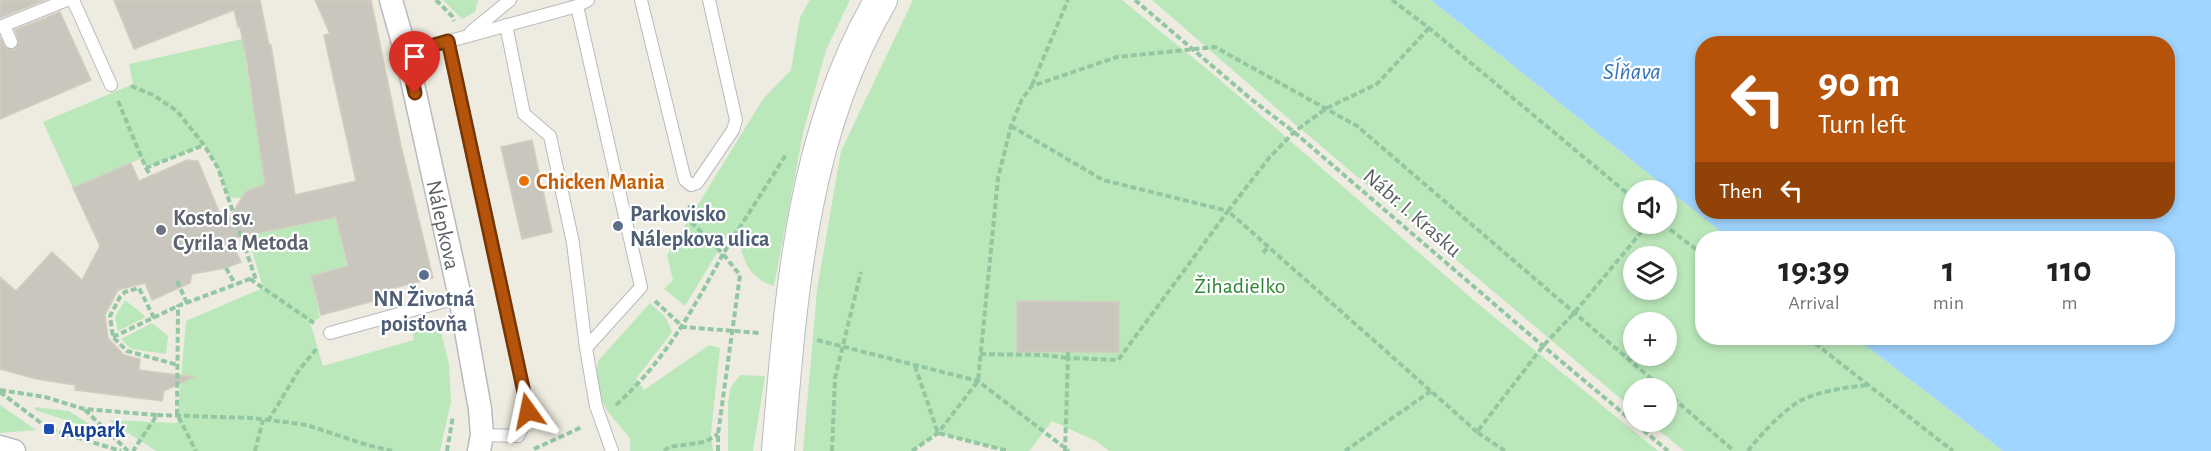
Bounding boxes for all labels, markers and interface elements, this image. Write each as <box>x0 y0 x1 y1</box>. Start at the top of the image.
pin <box>389 31 440 93</box>
icon: arrive <box>398 40 431 73</box>
water label: Sĺňava <box>1603 57 1661 84</box>
icon: left <box>1719 60 1797 138</box>
text: 90 m <box>1818 62 1900 104</box>
text: Turn left <box>1818 111 1906 138</box>
street label: Nábr. I. Krasku <box>1359 164 1466 261</box>
place label: Chicken Mania <box>536 171 665 193</box>
marker: Chicken Mania <box>517 174 531 188</box>
icon: left <box>1775 174 1808 207</box>
street label: Nálepkova <box>422 178 464 272</box>
map controls <box>1623 180 1677 432</box>
button: sound <box>1623 180 1677 234</box>
text: Then <box>1719 180 1763 202</box>
place label: Parkovisko Nálepkova ulica <box>630 203 770 250</box>
place label: Kostol sv. Cyrila a Metoda <box>173 207 309 255</box>
marker: Parkovisko Nálepkova ulica <box>611 219 625 233</box>
marker: Kostol sv. Cyrila a Metoda <box>154 223 168 237</box>
button: layers <box>1623 246 1677 300</box>
text: 19:39 <box>1778 252 1850 288</box>
text: 1 <box>1942 252 1955 288</box>
text: 110 <box>2047 252 2092 288</box>
marker: NN Životná poisťovňa <box>417 268 431 282</box>
park label: Žihadielko <box>1194 274 1286 297</box>
place label: NN Životná poisťovňa <box>373 285 475 335</box>
text: Arrival <box>1788 293 1840 313</box>
text: min <box>1933 293 1964 313</box>
text: m <box>2061 293 2077 313</box>
button: + <box>1623 312 1677 366</box>
button: − <box>1623 378 1677 432</box>
position arrow <box>496 379 560 443</box>
place label: Aupark <box>61 419 126 441</box>
marker: Aupark <box>42 422 56 436</box>

